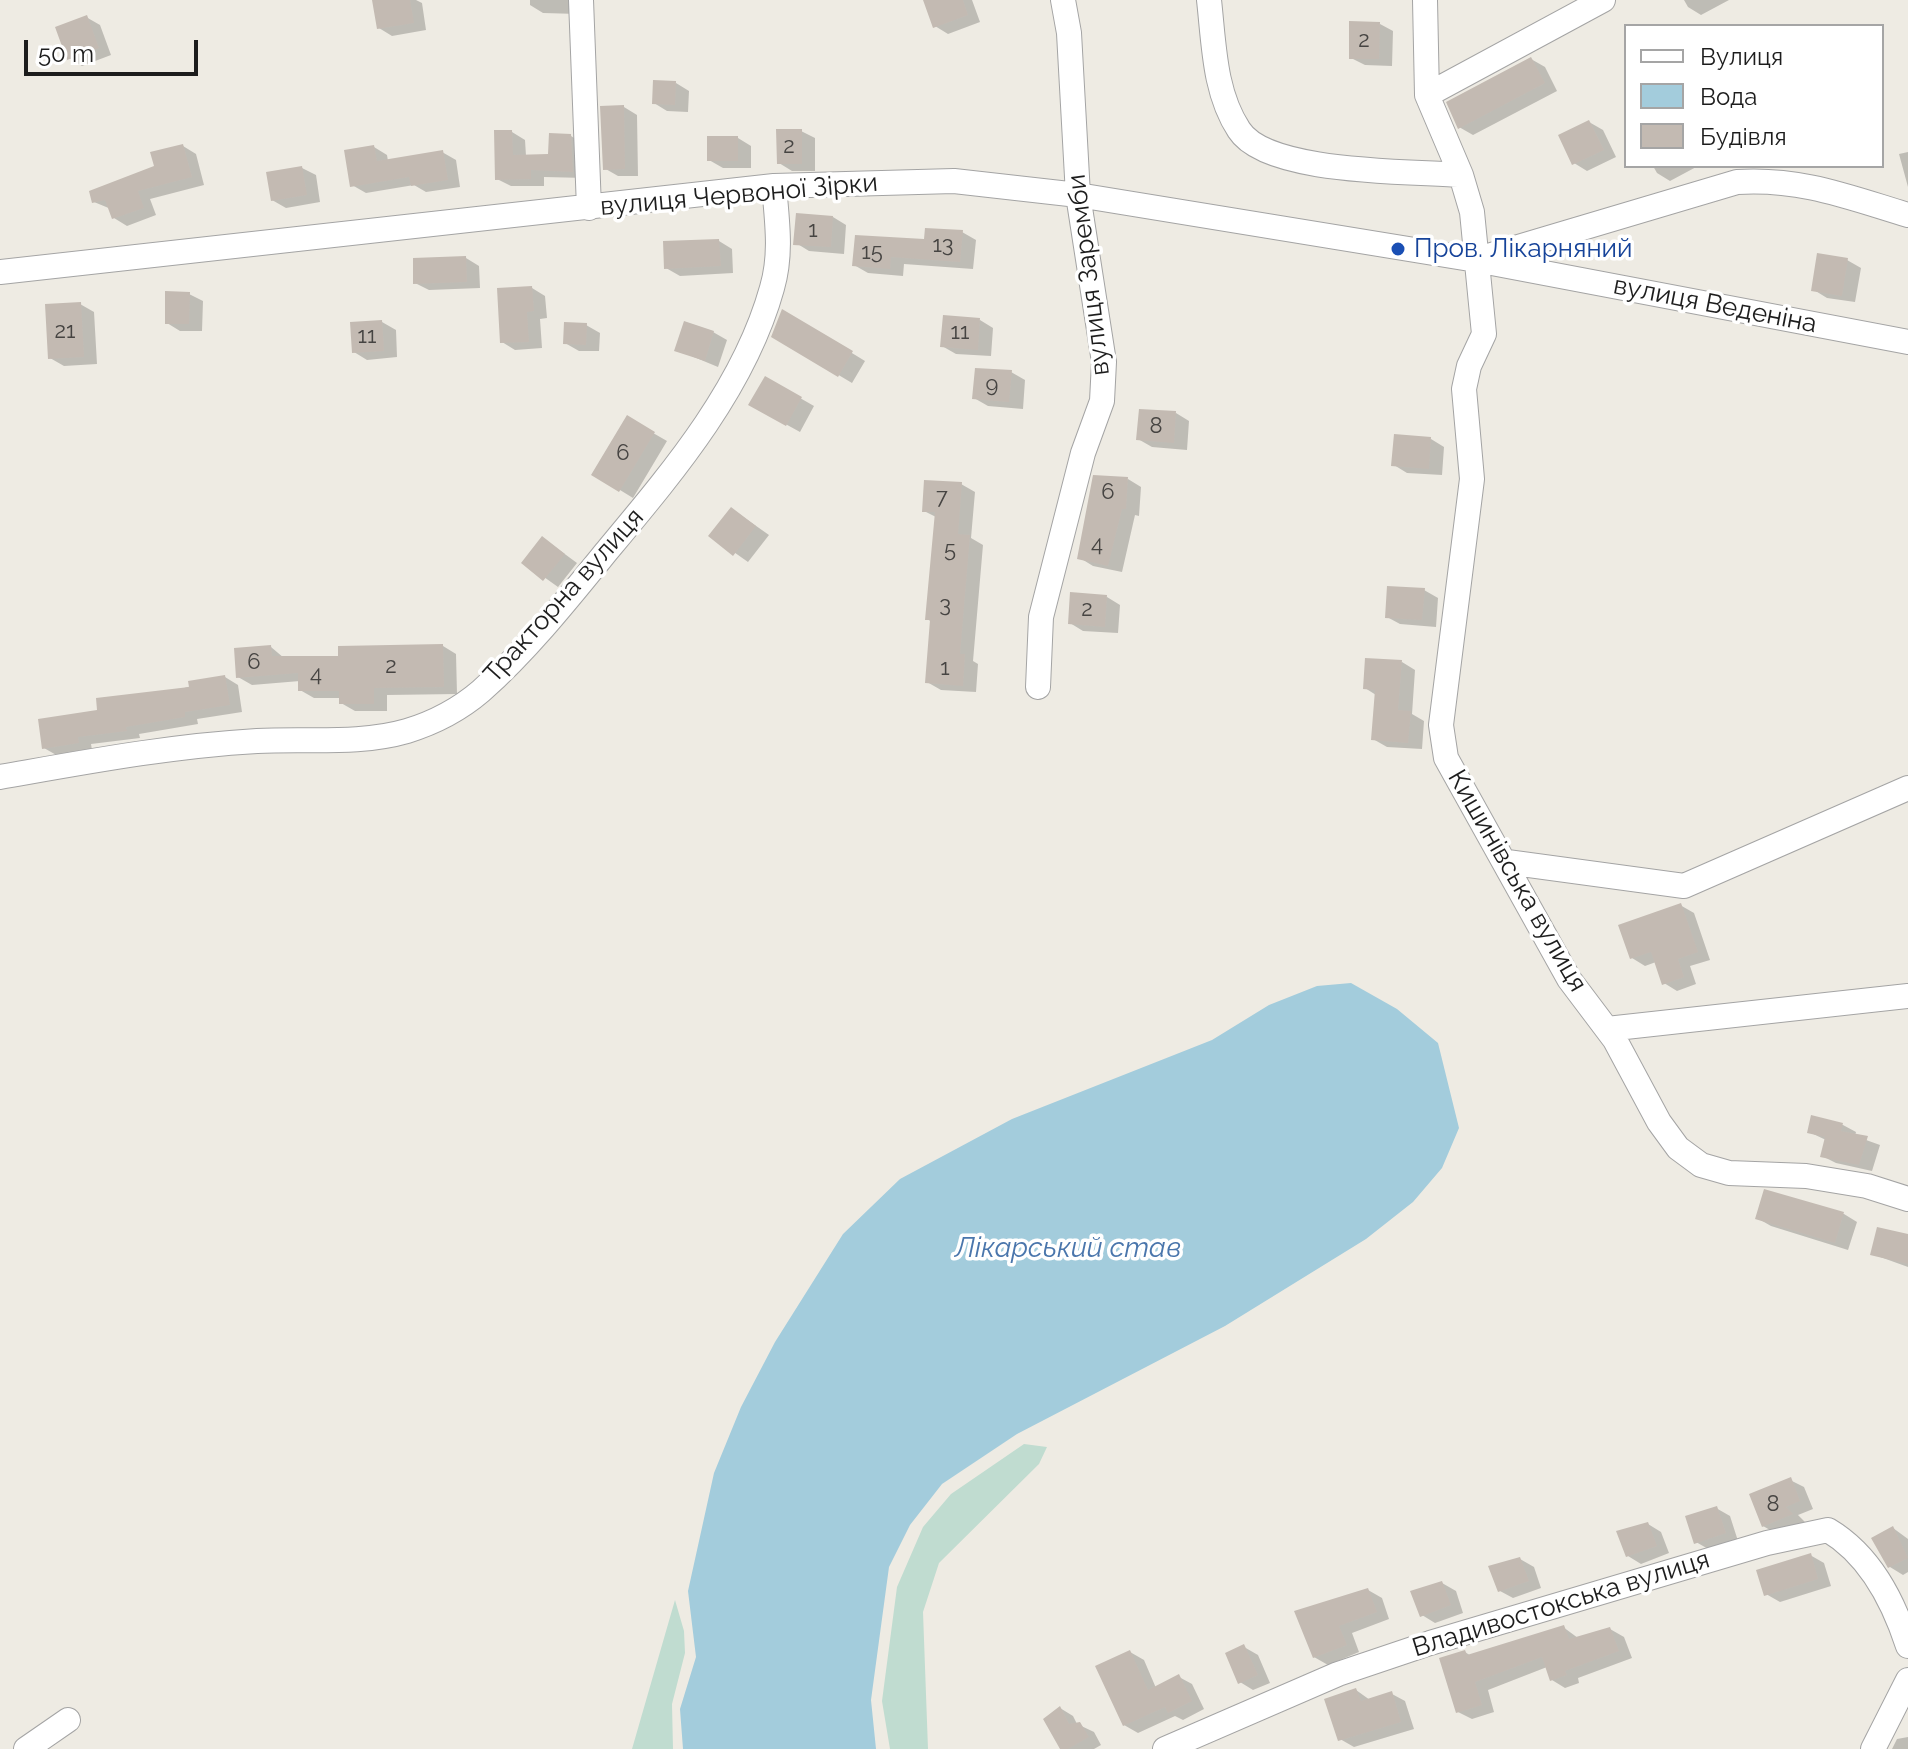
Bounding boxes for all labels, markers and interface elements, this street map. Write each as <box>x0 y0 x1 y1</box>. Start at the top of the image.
scale bar <box>28 24 202 74</box>
legend <box>1624 24 1884 168</box>
house number: 2 <box>1358 27 1370 53</box>
text: 50 m <box>38 39 94 68</box>
text: Вулиця <box>1700 42 1783 71</box>
text: Вода <box>1700 82 1757 111</box>
text: Будівля <box>1700 122 1787 151</box>
house number: 2 <box>783 133 795 159</box>
street label: вулиця Червоної Зірки <box>599 167 879 223</box>
street label: вулиця Заремби <box>1061 173 1117 377</box>
house number: 1 <box>808 217 818 243</box>
house number: 13 <box>932 232 954 258</box>
place label: Пров. Лікарняний <box>1414 233 1632 265</box>
house number: 15 <box>861 239 883 265</box>
marker: Пров. Лікарняний <box>1389 240 1407 258</box>
street label: вулиця Веденіна <box>1611 270 1819 340</box>
house number: 21 <box>55 318 75 344</box>
house number: 11 <box>951 319 969 345</box>
house number: 11 <box>358 323 376 349</box>
house number: 9 <box>986 372 998 398</box>
house number: 8 <box>1149 413 1163 439</box>
house number: 6 <box>616 440 630 466</box>
house number: 6 <box>1101 479 1115 505</box>
house number: 7 <box>936 484 948 510</box>
street label: Тракторна вулиця <box>477 502 651 690</box>
house number: 4 <box>1091 531 1103 557</box>
house number: 5 <box>944 537 956 563</box>
house number: 3 <box>939 592 951 618</box>
house number: 2 <box>1081 596 1093 622</box>
house number: 6 <box>247 649 261 675</box>
house number: 2 <box>385 653 397 679</box>
house number: 1 <box>940 655 950 681</box>
house number: 4 <box>310 661 322 687</box>
street label: Кишинівська вулиця <box>1441 765 1593 997</box>
water label: Лікарський став <box>954 1232 1182 1266</box>
house number: 8 <box>1766 1491 1780 1517</box>
street label: Владивостокська вулиця <box>1409 1544 1713 1664</box>

